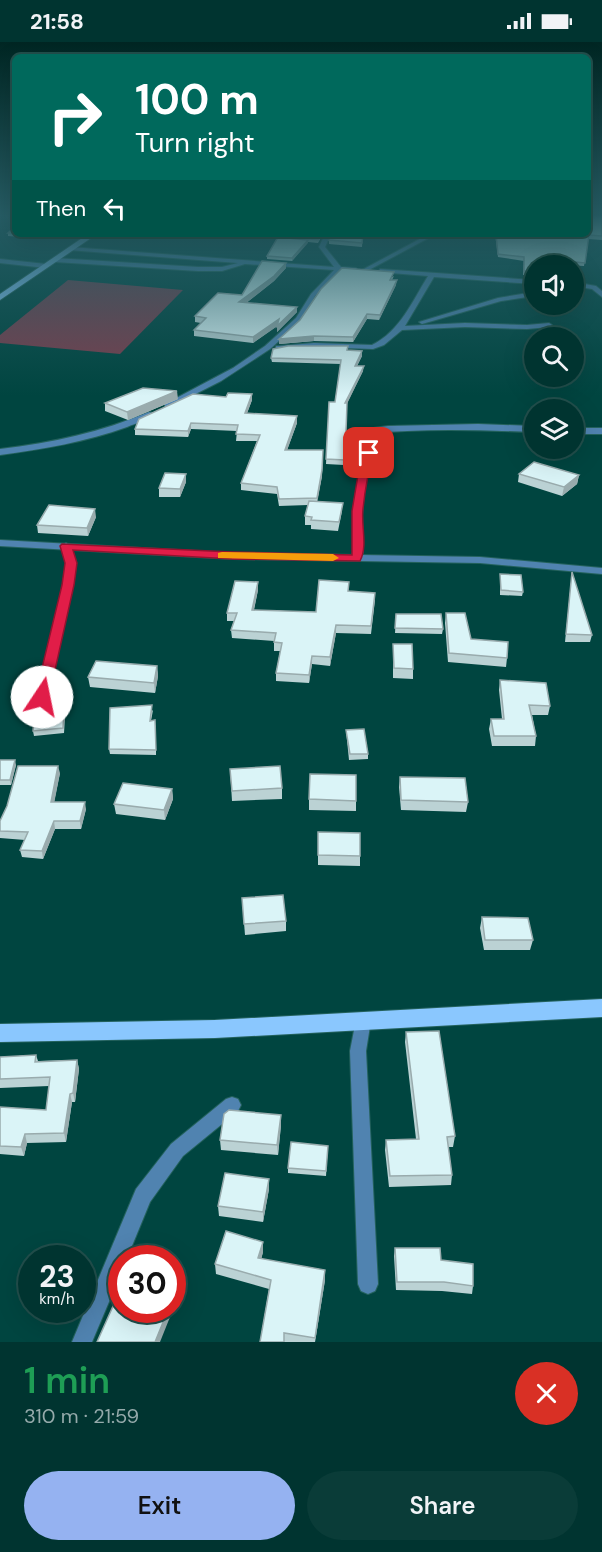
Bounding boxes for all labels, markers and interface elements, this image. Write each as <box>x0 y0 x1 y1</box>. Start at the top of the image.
text: 21:58 <box>30 7 84 36</box>
text: 100 m <box>135 72 259 127</box>
icon: right <box>36 78 114 156</box>
text: Turn right <box>135 125 255 160</box>
icon: left <box>98 192 131 225</box>
text: Then <box>36 194 86 223</box>
map controls <box>524 255 584 459</box>
button: sound <box>524 255 584 315</box>
button: search <box>524 327 584 387</box>
button: layers <box>524 399 584 459</box>
pin <box>343 427 394 478</box>
icon: arrive <box>352 436 385 469</box>
position arrow <box>10 665 74 729</box>
speed limit sign: 30 <box>108 1245 186 1323</box>
text: 23 <box>39 1257 75 1296</box>
text: km/h <box>39 1289 75 1309</box>
text: 1 min <box>24 1357 110 1404</box>
button: close <box>515 1362 578 1425</box>
text: 310 m · 21:59 <box>24 1403 139 1429</box>
button: Exit <box>24 1471 295 1540</box>
button: Share <box>307 1471 578 1540</box>

